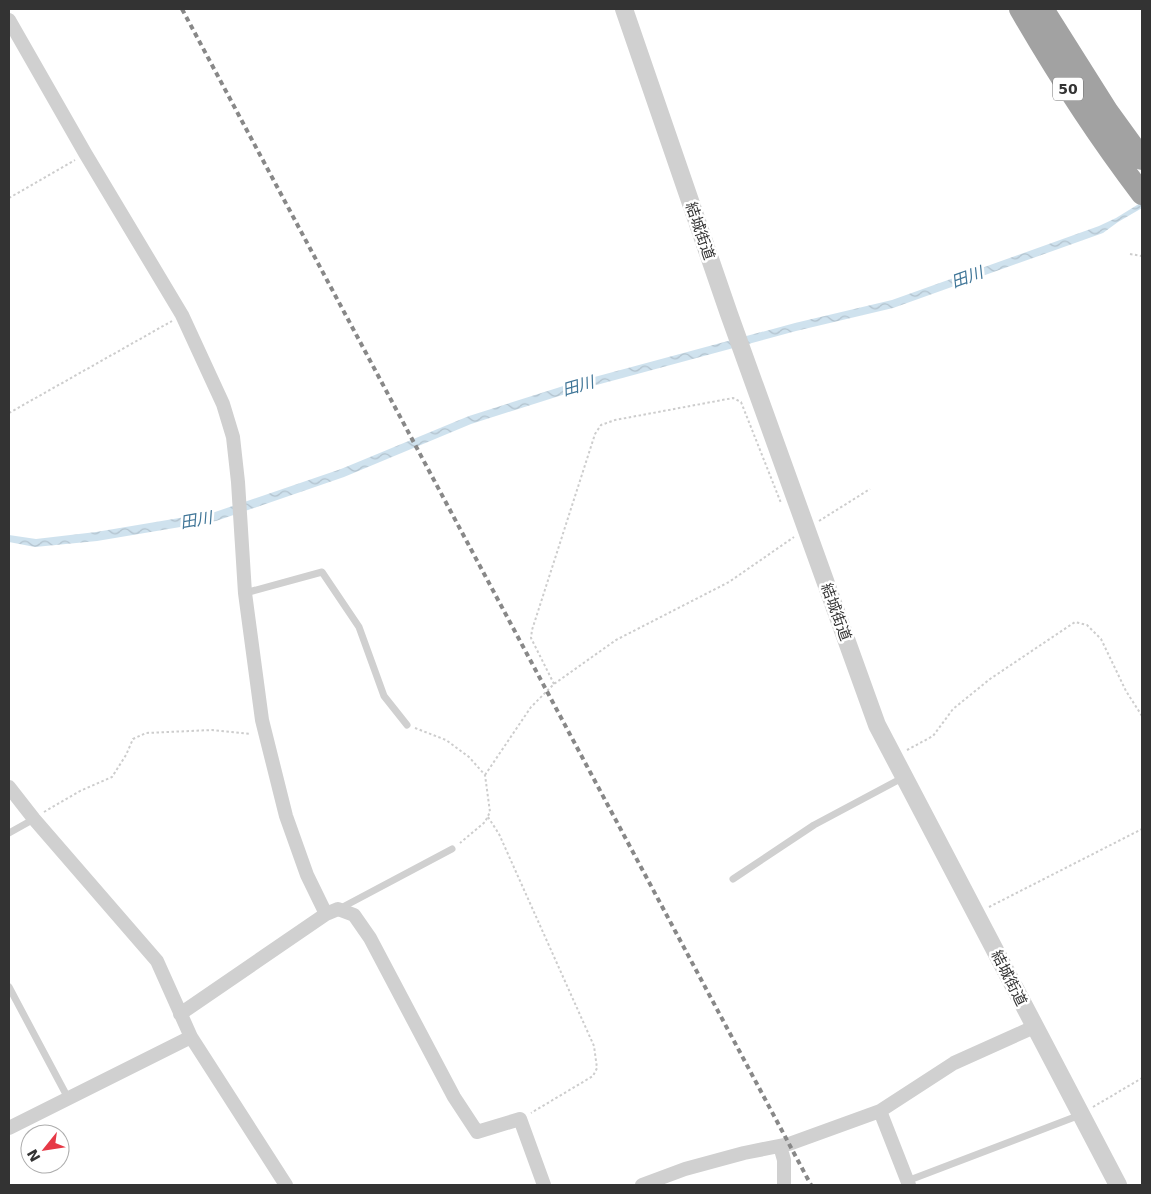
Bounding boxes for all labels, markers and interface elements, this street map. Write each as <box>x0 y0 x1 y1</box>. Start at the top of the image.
road number: 50 <box>1053 78 1083 100</box>
street label: 結城街道 <box>682 200 718 262</box>
water label: 田川 <box>949 262 987 291</box>
water label: 田川 <box>560 372 598 400</box>
water label: 田川 <box>179 508 215 532</box>
street label: 結城街道 <box>817 581 855 643</box>
street label: 結城街道 <box>987 947 1031 1009</box>
north arrow <box>20 1124 70 1174</box>
text: N <box>24 1146 44 1165</box>

